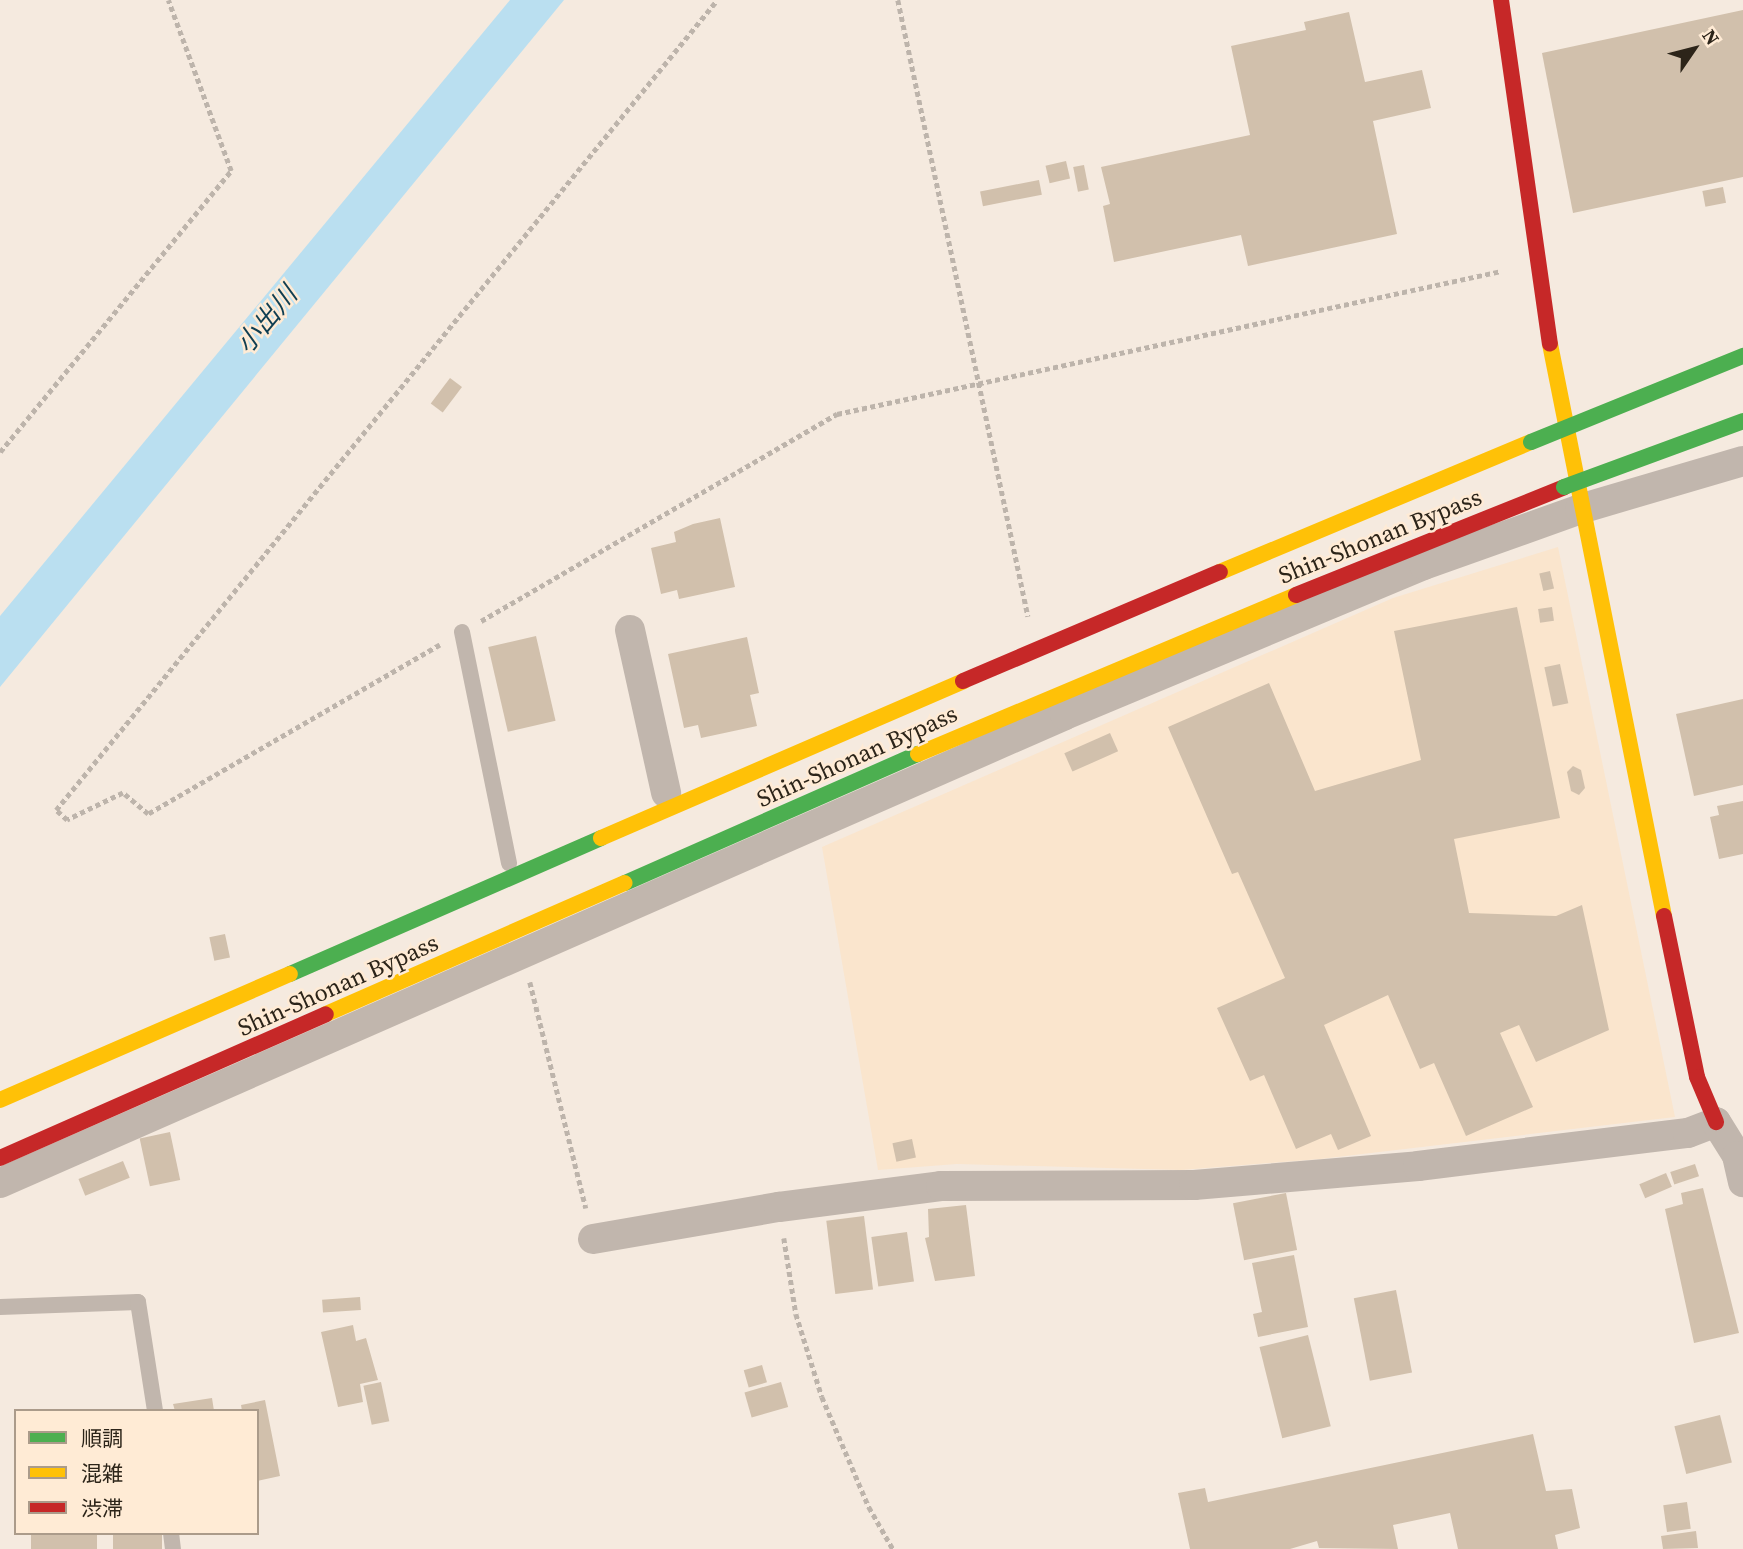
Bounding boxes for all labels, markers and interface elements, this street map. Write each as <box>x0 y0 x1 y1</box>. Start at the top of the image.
north arrow <box>1659 14 1729 84</box>
text: N <box>1697 24 1726 50</box>
water label: 小出川 <box>230 280 304 360</box>
street label: Shin-Shonan Bypass <box>1274 482 1486 590</box>
street label: Shin-Shonan Bypass <box>752 699 962 813</box>
street label: Shin-Shonan Bypass <box>233 928 443 1042</box>
legend <box>14 1409 259 1535</box>
text: 順調 <box>81 1424 123 1453</box>
text: 混雑 <box>81 1459 123 1488</box>
text: 渋滞 <box>81 1494 123 1523</box>

